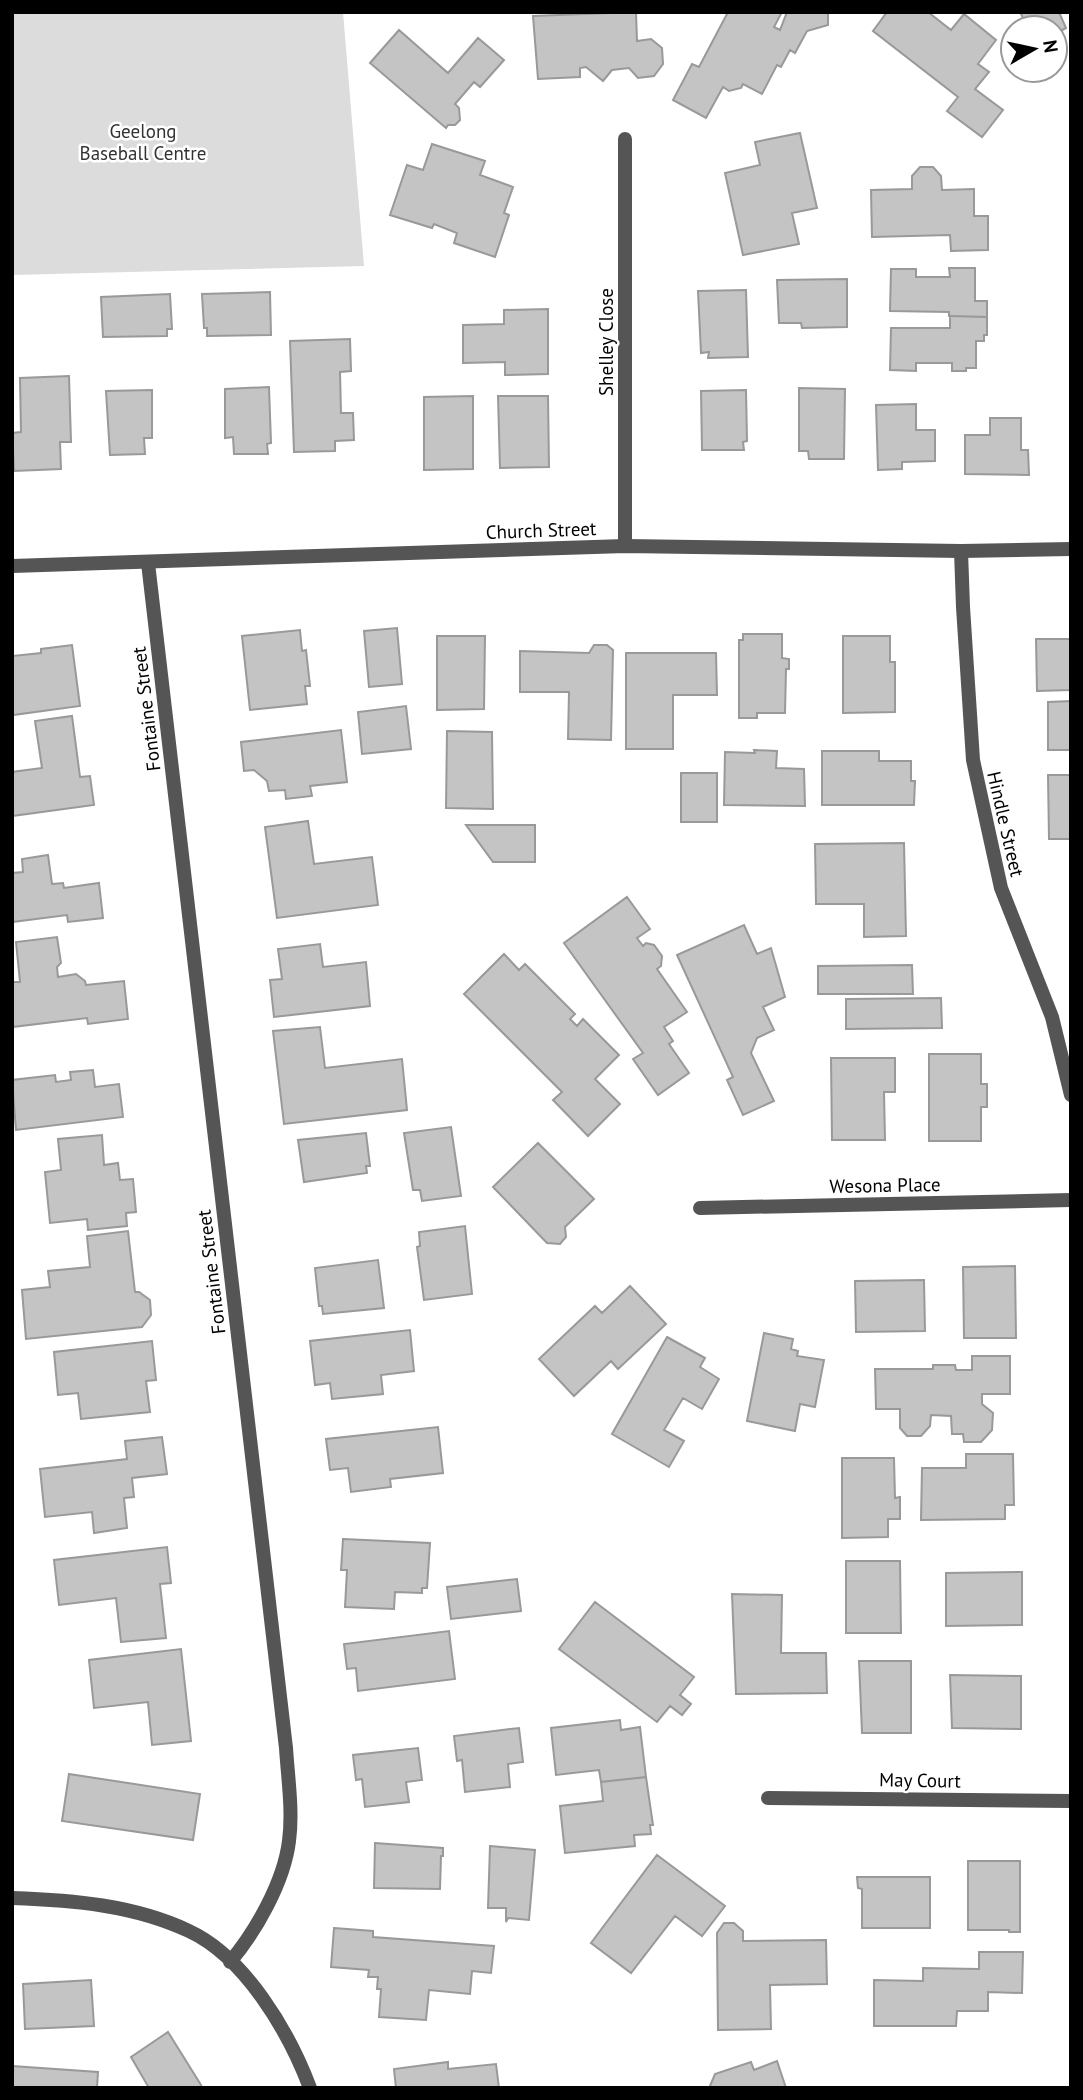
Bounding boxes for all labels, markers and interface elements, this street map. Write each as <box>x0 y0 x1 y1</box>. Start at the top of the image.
north arrow <box>999 14 1069 84</box>
text: N <box>1038 38 1064 54</box>
park label: Geelong Baseball Centre <box>80 119 206 165</box>
street label: Shelley Close <box>594 288 618 396</box>
street label: Church Street <box>485 516 597 544</box>
street label: Fontaine Street <box>126 645 166 773</box>
street label: Hindle Street <box>982 769 1030 880</box>
street label: Wesona Place <box>829 1172 941 1198</box>
street label: Fontaine Street <box>191 1208 231 1336</box>
street label: May Court <box>879 1767 962 1793</box>

